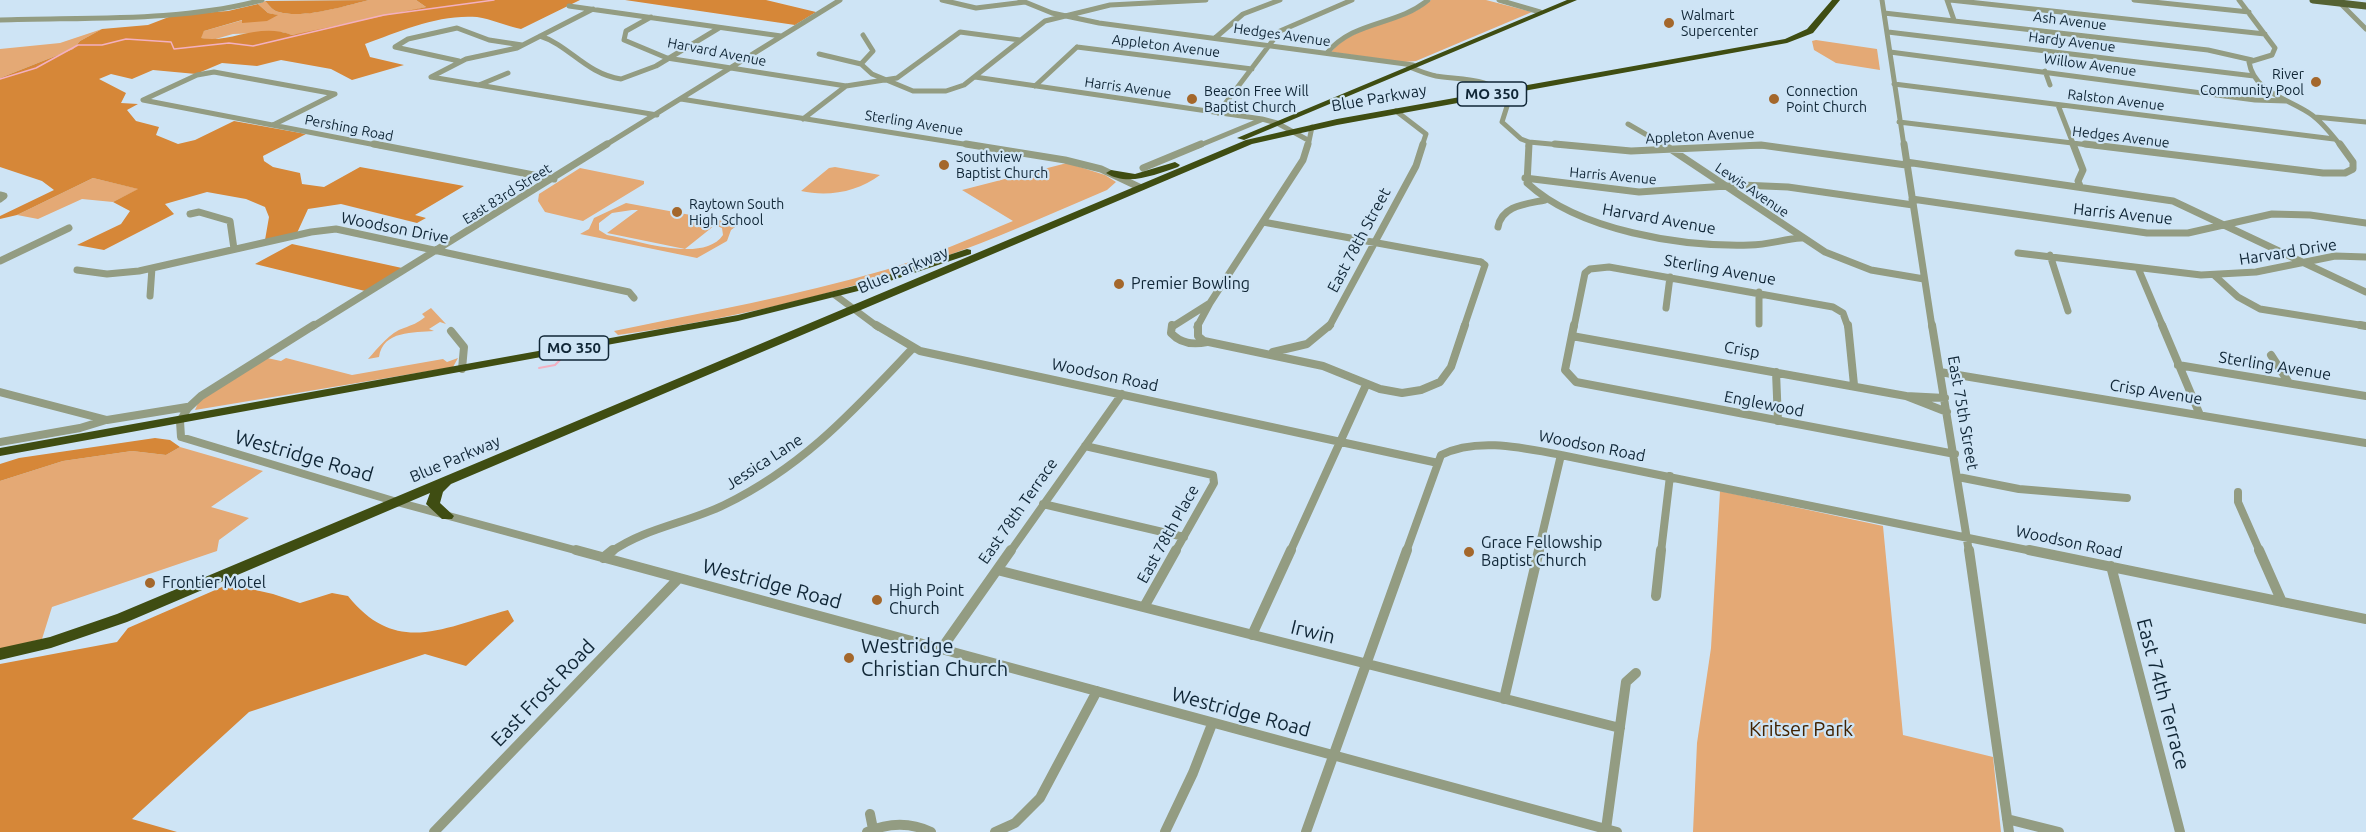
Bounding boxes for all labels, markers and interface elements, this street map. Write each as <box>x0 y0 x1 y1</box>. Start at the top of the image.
place label: Walmart Supercenter <box>1681 7 1758 40</box>
street label: Ash Avenue <box>2032 8 2108 34</box>
marker: Walmart Supercenter <box>1662 16 1676 30</box>
street label: Hedges Avenue <box>1232 20 1332 50</box>
street label: Hardy Avenue <box>2028 28 2116 56</box>
street label: Appleton Avenue <box>1111 31 1221 61</box>
street label: Harvard Avenue <box>666 34 768 70</box>
street label: Willow Avenue <box>2043 50 2137 80</box>
place label: River Community Pool <box>2200 66 2304 98</box>
street label: Harris Avenue <box>1084 74 1172 102</box>
marker: River Community Pool <box>2309 75 2323 89</box>
street label: Blue Parkway <box>1330 80 1428 116</box>
road number: MO 350 <box>1458 82 1526 106</box>
place label: Beacon Free Will Baptist Church <box>1204 83 1309 116</box>
place label: Connection Point Church <box>1786 83 1867 116</box>
street label: Ralston Avenue <box>2067 86 2165 114</box>
marker: Beacon Free Will Baptist Church <box>1185 92 1199 106</box>
marker: Connection Point Church <box>1767 92 1781 106</box>
street label: Sterling Avenue <box>864 107 964 139</box>
street label: Pershing Road <box>303 111 395 145</box>
street label: Hedges Avenue <box>2071 123 2171 151</box>
street label: Appleton Avenue <box>1645 125 1755 147</box>
place label: Southview Baptist Church <box>956 149 1048 182</box>
marker: Southview Baptist Church <box>937 158 951 172</box>
street label: Lewis Avenue <box>1712 159 1792 221</box>
street label: East 83rd Street <box>460 160 554 228</box>
street label: Harris Avenue <box>1569 164 1657 188</box>
street label: East 78th Street <box>1323 184 1395 296</box>
place label: Raytown South High School <box>689 196 784 228</box>
street label: Harris Avenue <box>2072 199 2174 229</box>
street label: Harvard Avenue <box>1601 200 1717 238</box>
marker: Raytown South High School <box>670 205 684 219</box>
street label: Woodson Drive <box>339 208 451 248</box>
street label: Harvard Drive <box>2238 235 2338 269</box>
street label: Blue Parkway <box>855 242 951 298</box>
street label: Sterling Avenue <box>1662 251 1778 289</box>
place label: Premier Bowling <box>1131 274 1250 294</box>
marker: Premier Bowling <box>1112 277 1126 291</box>
road number: MO 350 <box>540 336 608 360</box>
street label: Crisp <box>1723 337 1761 363</box>
street label: Sterling Avenue <box>2217 348 2333 384</box>
street label: Woodson Road <box>1050 354 1160 396</box>
street label: East 75th Street <box>1943 354 1983 472</box>
street label: Crisp Avenue <box>2108 375 2204 409</box>
street label: Englewood <box>1723 387 1805 421</box>
street label: Westridge Road <box>232 425 376 487</box>
street label: Woodson Road <box>1537 426 1647 466</box>
street label: Jessica Lane <box>722 430 806 494</box>
street label: Blue Parkway <box>407 431 503 487</box>
street label: East 78th Terrace <box>974 454 1062 568</box>
street label: East 78th Place <box>1133 481 1203 587</box>
street label: Woodson Road <box>2014 521 2124 563</box>
place label: Grace Fellowship Baptist Church <box>1481 533 1602 571</box>
marker: Grace Fellowship Baptist Church <box>1462 545 1476 559</box>
street label: Westridge Road <box>700 554 844 614</box>
place label: Frontier Motel <box>162 573 266 593</box>
marker: Frontier Motel <box>143 576 157 590</box>
place label: High Point Church <box>889 581 964 619</box>
marker: High Point Church <box>870 593 884 607</box>
street label: Irwin <box>1288 615 1338 649</box>
street label: East 74th Terrace <box>2131 616 2195 772</box>
place label: Westridge Christian Church <box>861 634 1008 681</box>
street label: East Frost Road <box>486 635 600 751</box>
marker: Westridge Christian Church <box>842 651 856 665</box>
street label: Westridge Road <box>1169 682 1313 742</box>
park label: Kritser Park <box>1749 717 1853 741</box>

